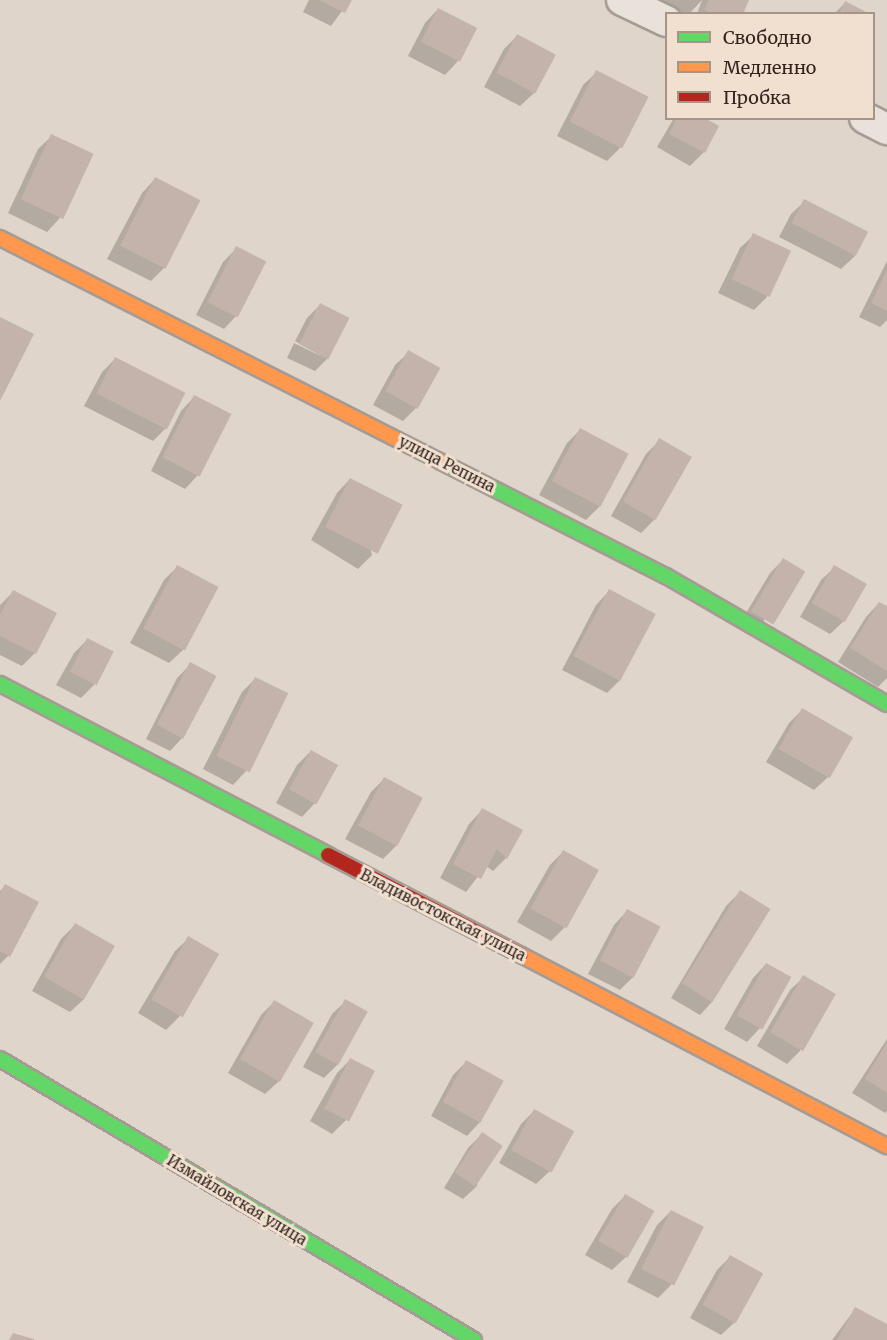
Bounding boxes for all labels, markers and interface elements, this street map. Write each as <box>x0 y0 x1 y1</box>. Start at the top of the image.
legend <box>665 12 875 120</box>
text: Свободно <box>723 26 811 49</box>
text: Медленно <box>723 56 816 79</box>
text: Пробка <box>723 86 791 109</box>
street label: улица Репина <box>396 432 498 496</box>
street label: Владивостокская улица <box>357 865 529 965</box>
street label: Измайловская улица <box>164 1151 310 1249</box>

